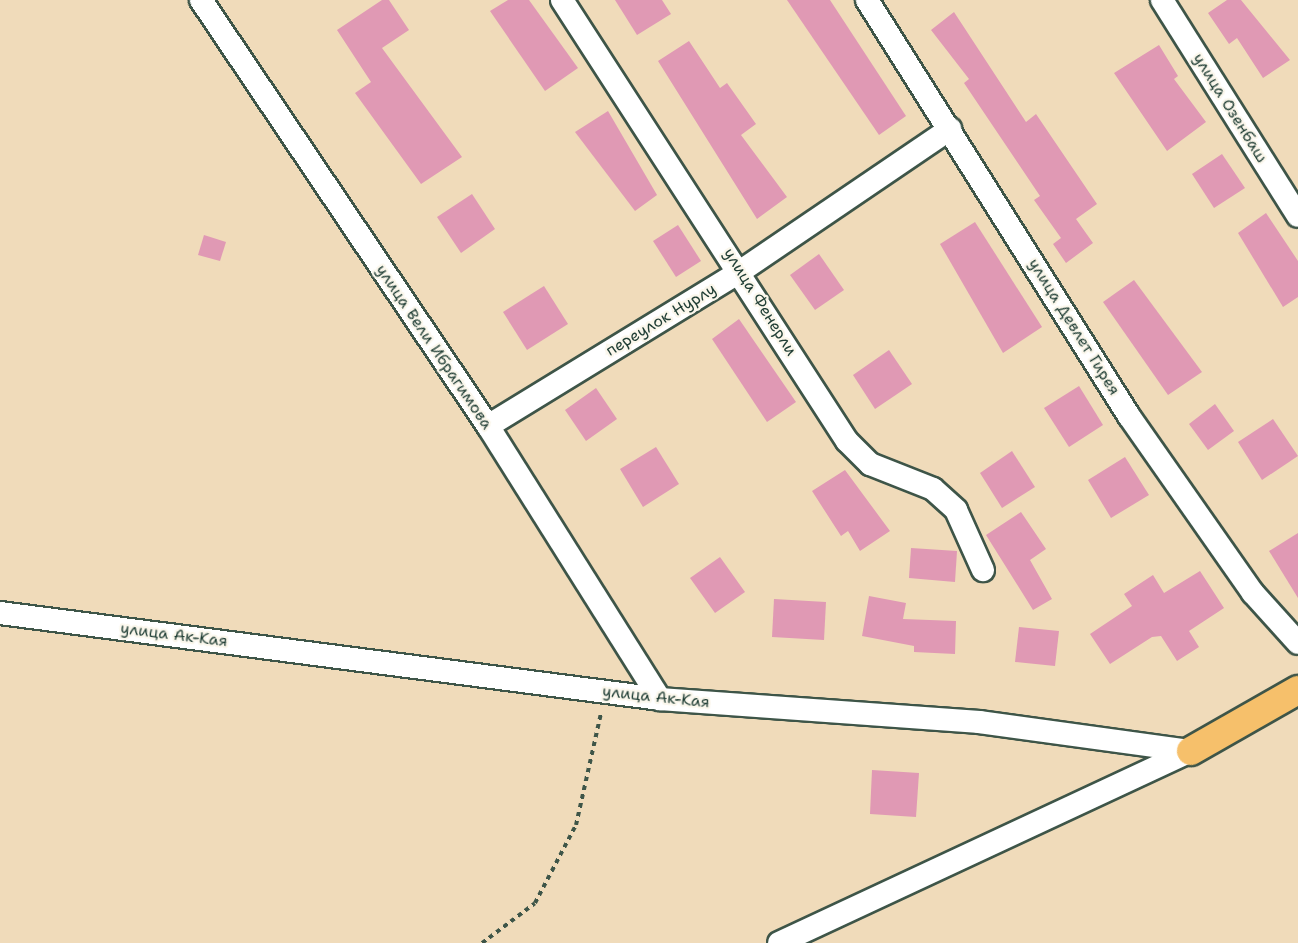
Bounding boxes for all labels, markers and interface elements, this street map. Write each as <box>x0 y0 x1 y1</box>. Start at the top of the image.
street label: улица Озенбаш <box>1189 50 1271 166</box>
street label: улица Фенерли <box>719 245 801 359</box>
street label: улица Девлет Гирея <box>1024 255 1124 399</box>
street label: улица Вели Ибрагимова <box>372 261 496 433</box>
street label: переулок Нурлу <box>602 280 720 360</box>
street label: улица Ак-Кая <box>119 619 229 651</box>
street label: улица Ак-Кая <box>601 682 711 712</box>

